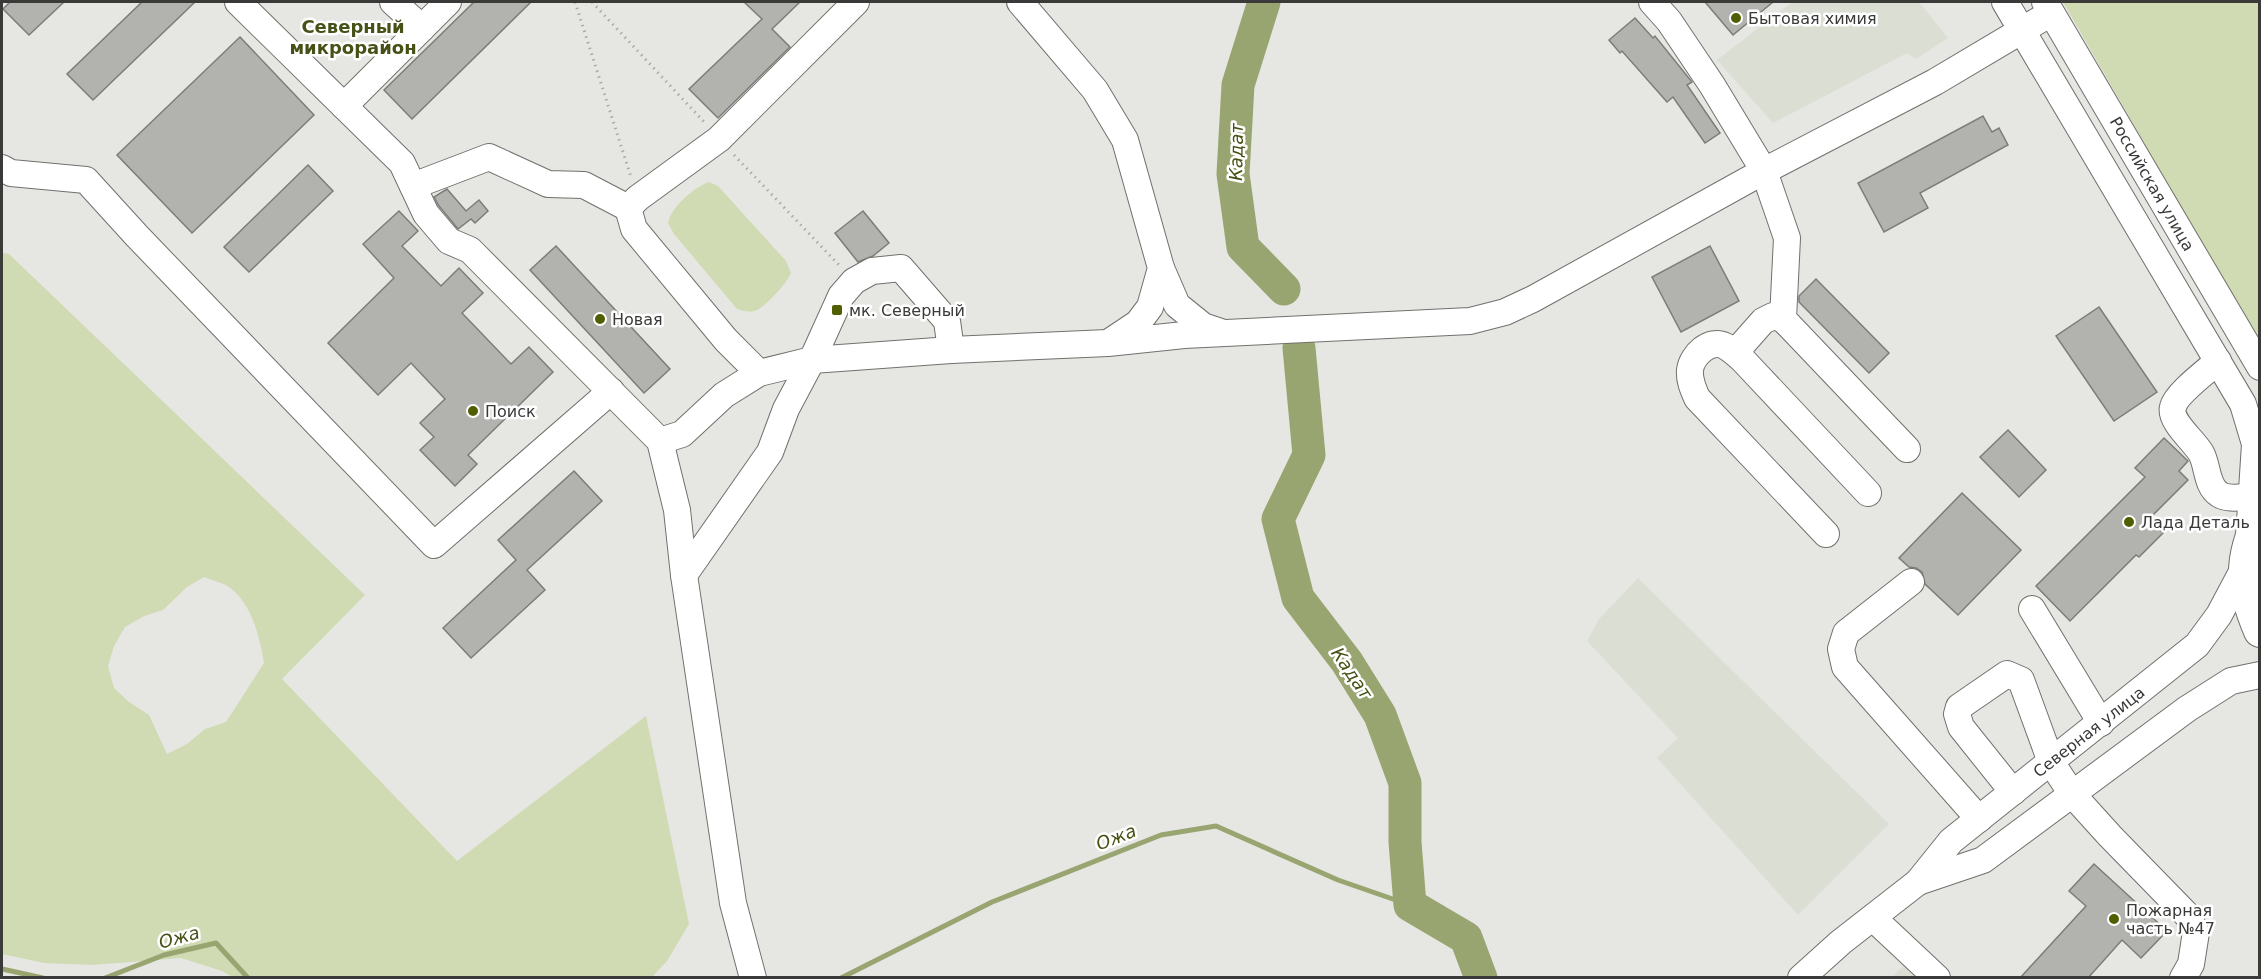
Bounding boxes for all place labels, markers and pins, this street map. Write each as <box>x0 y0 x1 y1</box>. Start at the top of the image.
place label: Бытовая химия <box>1748 9 1877 28</box>
marker: Бытовая химия <box>1729 11 1743 25</box>
place label: мк. Северный <box>849 301 965 320</box>
marker: мк. Северный <box>830 303 844 317</box>
place label: Новая <box>612 310 663 329</box>
marker: Новая <box>593 312 607 326</box>
place label: Поиск <box>485 402 536 421</box>
marker: Поиск <box>466 404 480 418</box>
place label: Лада Деталь <box>2141 513 2250 532</box>
marker: Лада Деталь <box>2122 515 2136 529</box>
place label: Пожарная часть №47 <box>2126 901 2215 938</box>
marker: Пожарная часть №47 <box>2107 912 2121 926</box>

